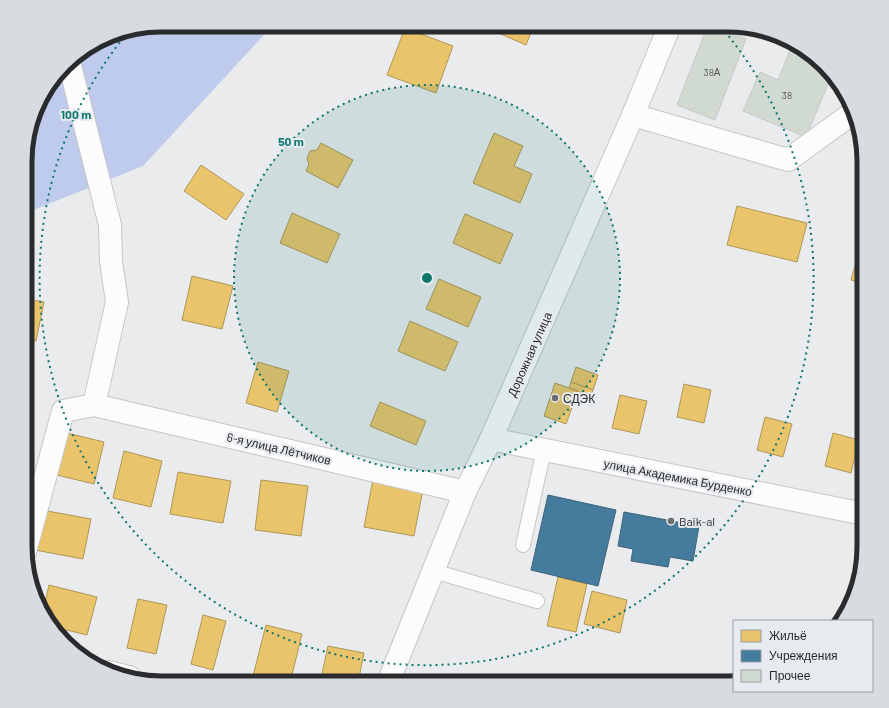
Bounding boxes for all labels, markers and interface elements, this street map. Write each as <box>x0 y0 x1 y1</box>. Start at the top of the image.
house number: 38А <box>703 66 721 78</box>
house number: 38 <box>782 89 792 101</box>
text: 100 m <box>61 107 91 121</box>
text: 50 m <box>278 134 304 148</box>
centre of rings <box>420 271 434 285</box>
street label: Дорожная улица <box>504 309 555 399</box>
place label: СДЭК <box>563 391 595 406</box>
marker: СДЭК <box>550 393 560 403</box>
street label: 6-я улица Лётчиков <box>225 429 333 468</box>
street label: улица Академика Бурденко <box>602 456 754 499</box>
place label: Baik-al <box>679 514 715 528</box>
marker: Baik-al <box>666 516 676 526</box>
legend <box>733 620 873 692</box>
text: Жильё <box>769 628 807 642</box>
text: Учреждения <box>769 648 838 663</box>
text: Прочее <box>769 668 811 683</box>

